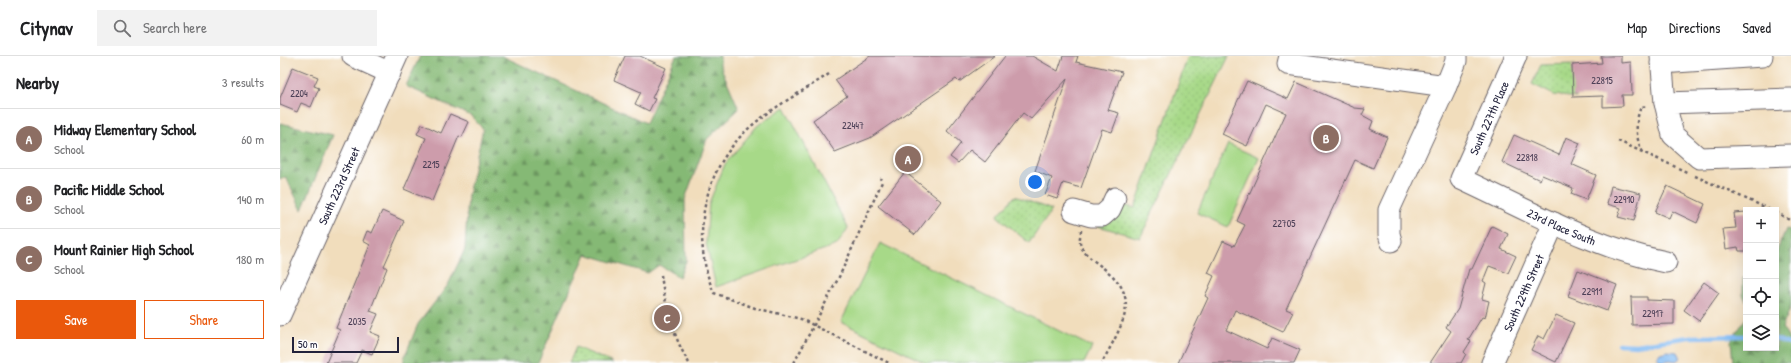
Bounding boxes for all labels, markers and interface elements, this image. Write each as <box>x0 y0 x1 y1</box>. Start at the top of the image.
search box <box>97 10 377 46</box>
text: Citynav <box>20 15 73 41</box>
icon: search <box>111 17 133 39</box>
text: Search here <box>143 17 207 38</box>
text: Map <box>1627 18 1647 37</box>
text: Directions <box>1669 18 1720 37</box>
text: Saved <box>1742 18 1771 37</box>
text: Nearby <box>16 71 59 94</box>
text: 3 results <box>222 73 264 91</box>
house number: 22815 <box>1591 74 1614 87</box>
street label: South 227th Place <box>1465 78 1513 158</box>
house number: 2204 <box>290 87 308 100</box>
text: Midway Elementary School <box>54 119 196 140</box>
house number: 22447 <box>842 119 864 132</box>
pin: B <box>1313 123 1339 153</box>
text: A <box>26 130 32 148</box>
text: 60 m <box>241 130 264 148</box>
text: School <box>54 140 84 158</box>
street label: South 223rd Street <box>313 143 364 227</box>
pin: A <box>895 144 921 174</box>
house number: 22818 <box>1516 151 1538 164</box>
house number: 2215 <box>422 158 440 171</box>
your location <box>1025 172 1045 192</box>
text: Pacific Middle School <box>54 179 164 200</box>
text: B <box>26 190 32 208</box>
text: 140 m <box>237 190 264 208</box>
house number: 22910 <box>1613 193 1635 206</box>
text: School <box>54 200 84 218</box>
street label: 23rd Place South <box>1525 204 1598 249</box>
map controls <box>1743 207 1779 351</box>
button: + <box>1743 207 1779 243</box>
house number: 22705 <box>1272 217 1296 230</box>
text: Mount Rainier High School <box>54 239 194 260</box>
button: − <box>1743 243 1779 279</box>
text: C <box>25 250 33 268</box>
text: 180 m <box>236 250 264 268</box>
street label: South 229th Street <box>1499 251 1548 334</box>
text: School <box>54 260 84 278</box>
button: locate <box>1743 279 1779 315</box>
house number: 22911 <box>1582 285 1603 298</box>
button: Save <box>16 300 136 339</box>
button: Share <box>144 300 264 339</box>
pin: C <box>654 303 680 333</box>
house number: 22917 <box>1642 307 1664 320</box>
house number: 2035 <box>348 315 367 328</box>
button: layers <box>1743 315 1779 351</box>
scale bar <box>292 335 399 354</box>
text: 50 m <box>298 337 318 351</box>

